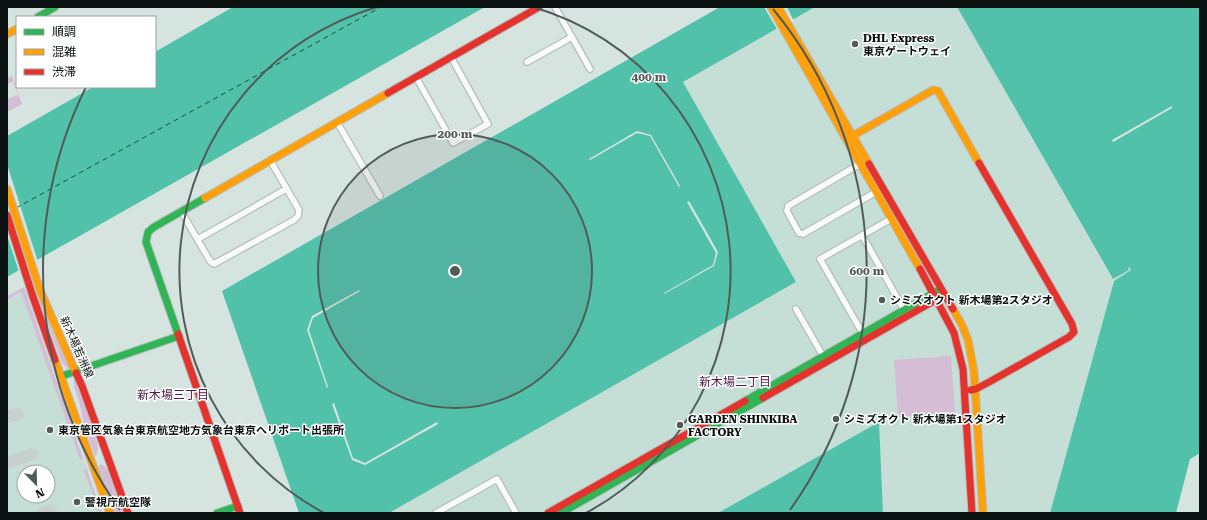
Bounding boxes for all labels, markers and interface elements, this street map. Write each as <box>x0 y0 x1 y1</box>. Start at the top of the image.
legend <box>16 16 156 88</box>
text: 順調 <box>52 25 76 39</box>
place label: DHL Express 東京ゲートウェイ <box>863 32 951 58</box>
marker: DHL Express 東京ゲートウェイ <box>850 39 860 49</box>
text: 混雑 <box>52 45 76 59</box>
text: 渋滞 <box>52 65 76 79</box>
text: 400 m <box>632 70 667 84</box>
text: 200 m <box>438 127 473 141</box>
centre of rings <box>448 264 462 278</box>
text: 600 m <box>850 264 885 278</box>
place label: シミズオクト 新木場第2スタジオ <box>890 294 1053 307</box>
marker: シミズオクト 新木場第2スタジオ <box>877 295 887 305</box>
street label: 新木場若洲線 <box>57 314 96 380</box>
district label: 新木場二丁目 <box>699 375 771 389</box>
district label: 新木場三丁目 <box>137 388 209 402</box>
place label: GARDEN SHINKIBA FACTORY <box>688 413 797 439</box>
place label: シミズオクト 新木場第1スタジオ <box>844 413 1007 426</box>
marker: シミズオクト 新木場第1スタジオ <box>831 414 841 424</box>
marker: GARDEN SHINKIBA FACTORY <box>675 420 685 430</box>
place label: 東京管区気象台東京航空地方気象台東京へリポート出張所 <box>58 424 344 437</box>
marker: 東京管区気象台東京航空地方気象台東京へリポート出張所 <box>45 425 55 435</box>
north arrow <box>16 464 56 504</box>
text: N <box>33 485 46 501</box>
place label: 警視庁航空隊 <box>85 496 151 509</box>
marker: 警視庁航空隊 <box>72 497 82 507</box>

